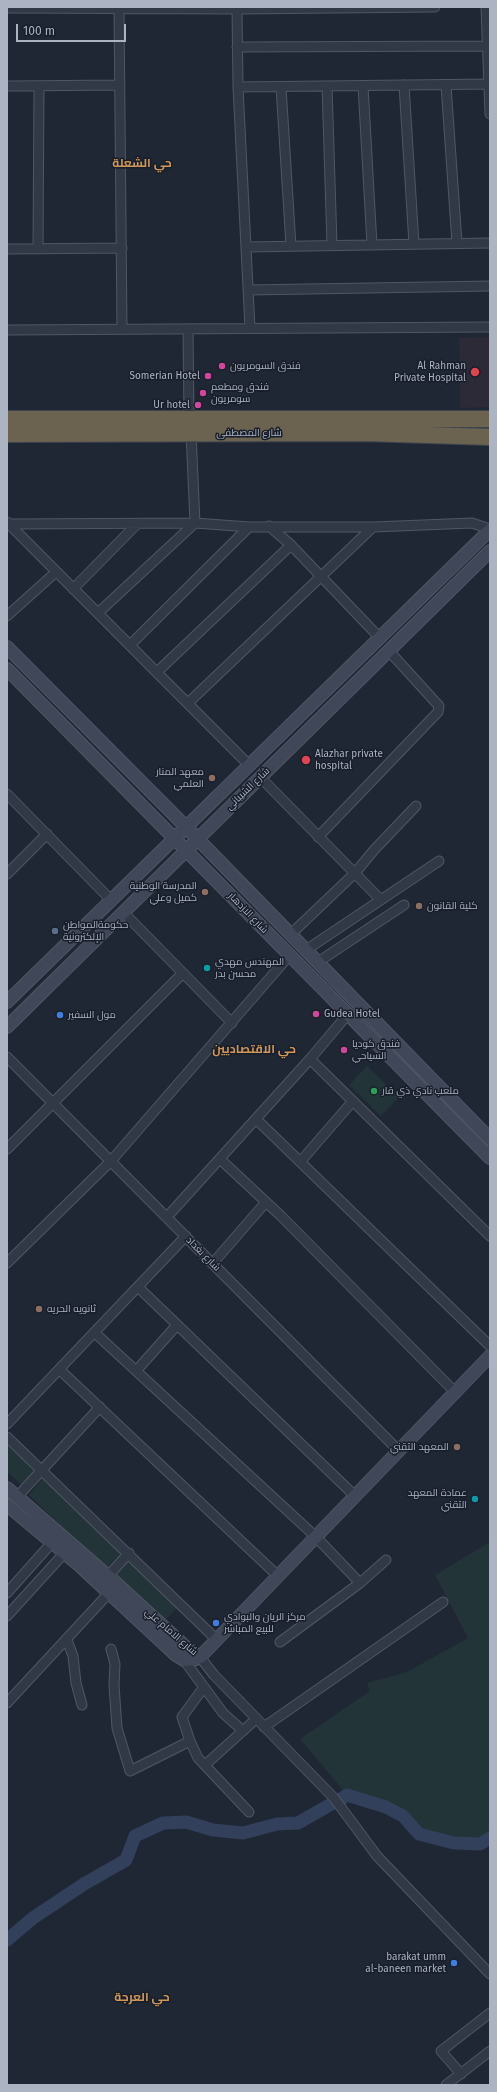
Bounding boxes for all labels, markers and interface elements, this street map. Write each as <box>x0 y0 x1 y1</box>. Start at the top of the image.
scale bar <box>18 16 128 42</box>
text: 100 m <box>23 24 55 38</box>
district label: حي الشعلة <box>112 157 172 171</box>
place label: فندق السومريون <box>230 360 301 372</box>
place label: Al Rahman Private Hospital <box>394 360 466 384</box>
marker: فندق السومريون <box>217 361 227 371</box>
marker: Al Rahman Private Hospital <box>469 366 481 378</box>
place label: Somerian Hotel <box>130 370 200 382</box>
marker: Somerian Hotel <box>203 371 213 381</box>
place label: فندق ومطعم سومريون <box>211 381 269 404</box>
marker: فندق ومطعم سومريون <box>198 388 208 398</box>
place label: Ur hotel <box>153 399 190 411</box>
marker: Ur hotel <box>193 400 203 410</box>
street label: شارع المصطفى <box>216 427 282 439</box>
place label: Alazhar private hospital <box>315 748 383 772</box>
marker: Alazhar private hospital <box>300 754 312 766</box>
street label: شارع الشيباني <box>224 765 272 813</box>
place label: معهد المنار العلمي <box>156 766 204 790</box>
marker: معهد المنار العلمي <box>207 773 217 783</box>
place label: المدرسة الوطنية كميل وعلي <box>130 880 197 904</box>
marker: المدرسة الوطنية كميل وعلي <box>200 887 210 897</box>
street label: شارع الازدهار <box>226 890 270 936</box>
place label: كلية القانون <box>427 900 478 912</box>
marker: كلية القانون <box>414 901 424 911</box>
place label: حكومةالمواطن الإلكترونية <box>63 919 128 942</box>
marker: حكومةالمواطن الإلكترونية <box>50 926 60 936</box>
place label: المهندس مهدي محسن بدر <box>215 956 284 980</box>
marker: المهندس مهدي محسن بدر <box>202 963 212 973</box>
place label: Gudea Hotel <box>324 1008 380 1020</box>
place label: مول السفير <box>68 1009 116 1021</box>
marker: Gudea Hotel <box>311 1009 321 1019</box>
marker: مول السفير <box>55 1010 65 1020</box>
place label: فندق كوديا السياحي <box>352 1038 400 1062</box>
district label: حي الاقتصاديين <box>212 1043 296 1057</box>
marker: فندق كوديا السياحي <box>339 1045 349 1055</box>
place label: ملعب نادي ذي قار <box>382 1085 459 1097</box>
marker: ملعب نادي ذي قار <box>369 1086 379 1096</box>
street label: شارع بغداد <box>183 1234 223 1274</box>
place label: ثانويه الحريه <box>47 1303 96 1315</box>
marker: ثانويه الحريه <box>34 1304 44 1314</box>
place label: المعهد التقني <box>390 1441 449 1453</box>
marker: المعهد التقني <box>452 1442 462 1452</box>
place label: عمادة المعهد التقني <box>408 1487 467 1510</box>
marker: عمادة المعهد التقني <box>470 1494 480 1504</box>
street label: شارع الامام علي <box>142 1606 200 1658</box>
place label: مركز الريان والبوادي للبيع المباشر <box>224 1611 306 1634</box>
marker: مركز الريان والبوادي للبيع المباشر <box>211 1618 221 1628</box>
place label: barakat umm al-baneen market <box>365 1951 446 1974</box>
marker: barakat umm al-baneen market <box>449 1958 459 1968</box>
district label: حي العرجة <box>114 1991 170 2005</box>

